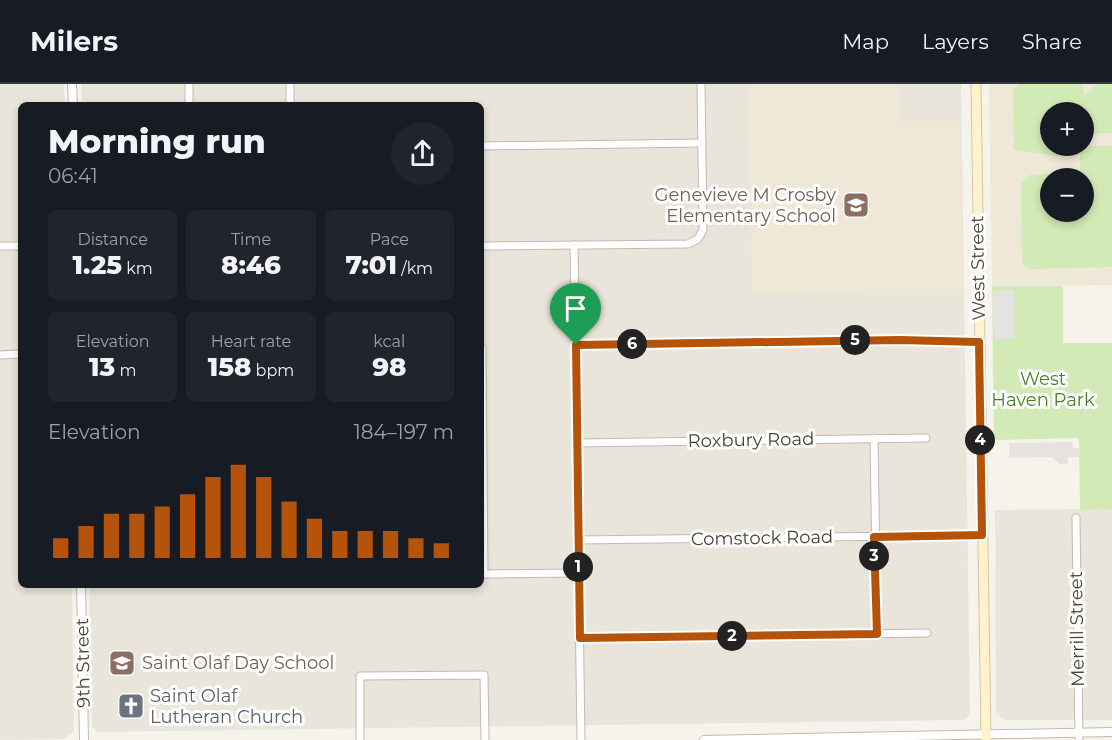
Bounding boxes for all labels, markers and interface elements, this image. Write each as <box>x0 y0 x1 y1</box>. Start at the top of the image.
text: Milers <box>30 24 118 58</box>
text: Map <box>842 29 889 54</box>
text: Layers <box>922 29 989 54</box>
text: Share <box>1022 29 1082 54</box>
map controls <box>1040 102 1094 222</box>
button: + <box>1040 102 1094 156</box>
text: Morning run <box>48 121 266 161</box>
button: share <box>391 122 454 185</box>
text: 06:41 <box>48 164 98 188</box>
button: − <box>1040 168 1094 222</box>
place label: Genevieve M Crosby Elementary School <box>655 184 836 227</box>
school or university icon: Genevieve M Crosby Elementary School <box>841 190 871 220</box>
street label: West Street <box>966 215 990 321</box>
text: Distance <box>78 230 148 249</box>
text: Time <box>231 230 271 249</box>
text: Pace <box>370 230 409 249</box>
text: 1.25 <box>73 249 122 281</box>
text: 8:46 <box>221 249 281 281</box>
text: 7:01 <box>346 249 397 281</box>
text: km <box>122 259 153 278</box>
text: /km <box>397 259 433 278</box>
pin <box>550 283 601 345</box>
icon: arrive <box>559 292 592 325</box>
pin: 5 <box>840 325 870 355</box>
pin: 6 <box>617 329 647 359</box>
text: 5 <box>850 330 860 349</box>
text: Elevation <box>76 332 150 351</box>
text: Heart rate <box>211 332 291 351</box>
text: kcal <box>373 332 405 351</box>
text: 6 <box>627 334 637 353</box>
text: 13 <box>89 351 115 383</box>
text: 158 <box>208 351 251 383</box>
text: 98 <box>372 351 406 383</box>
text: m <box>115 361 136 380</box>
text: bpm <box>251 361 294 380</box>
park label: West Haven Park <box>991 368 1095 411</box>
text: Elevation <box>48 420 140 444</box>
text: 184–197 m <box>353 420 454 444</box>
pin: 4 <box>965 425 995 455</box>
street label: Roxbury Road <box>688 428 814 452</box>
text: 4 <box>974 430 986 449</box>
street label: Comstock Road <box>691 526 833 550</box>
pin: 3 <box>859 541 889 571</box>
text: 3 <box>869 546 879 565</box>
pin: 1 <box>563 552 593 582</box>
text: 1 <box>575 557 581 576</box>
street label: Merrill Street <box>1065 571 1089 687</box>
street label: 9th Street <box>71 618 95 708</box>
pin: 2 <box>717 621 747 651</box>
text: 2 <box>727 626 737 645</box>
school or university icon: Saint Olaf Day School <box>107 648 137 678</box>
place label: Saint Olaf Day School <box>142 652 334 674</box>
place label: Saint Olaf Lutheran Church <box>150 685 303 728</box>
church icon: Saint Olaf Lutheran Church <box>116 691 146 721</box>

